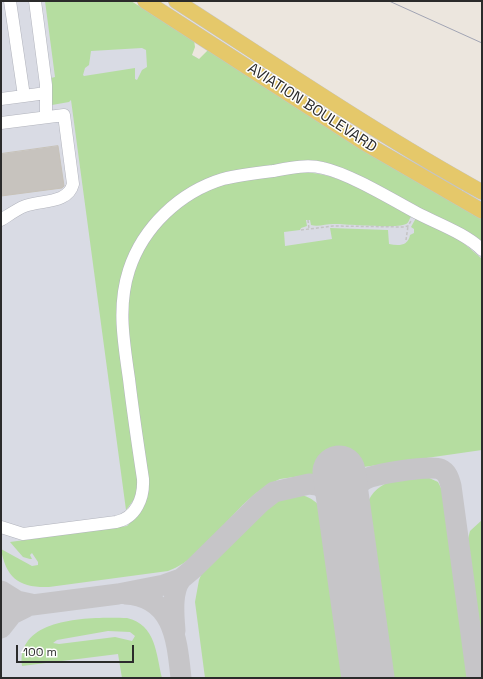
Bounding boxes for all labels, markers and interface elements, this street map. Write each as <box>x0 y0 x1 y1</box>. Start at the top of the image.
street label: AVIATION BOULEVARD <box>244 60 380 156</box>
scale bar <box>18 637 136 663</box>
text: 100 m <box>23 644 57 660</box>

